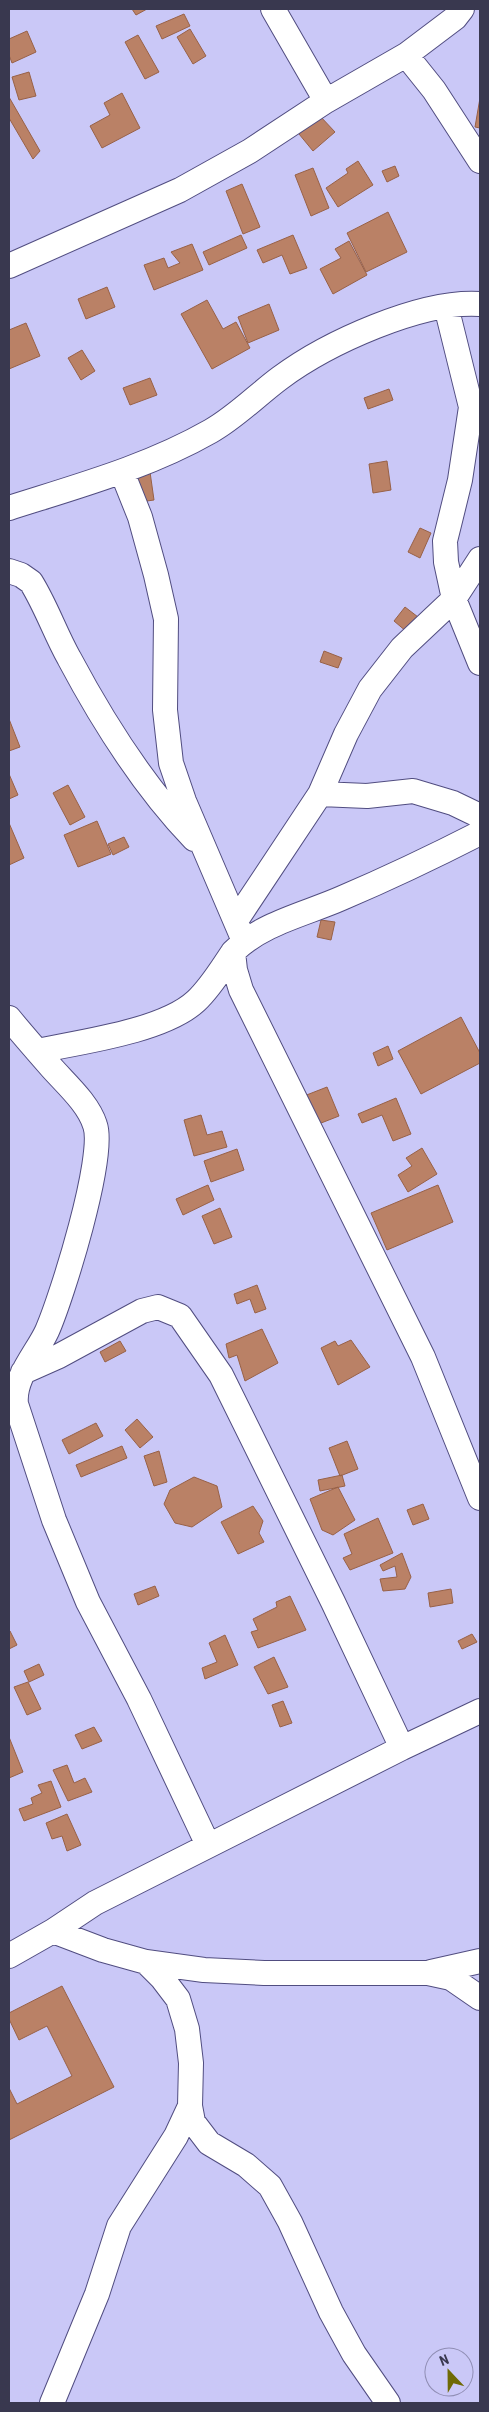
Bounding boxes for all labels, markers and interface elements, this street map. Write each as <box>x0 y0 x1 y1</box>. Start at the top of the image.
north arrow <box>424 2347 474 2397</box>
text: N <box>437 2351 451 2369</box>

